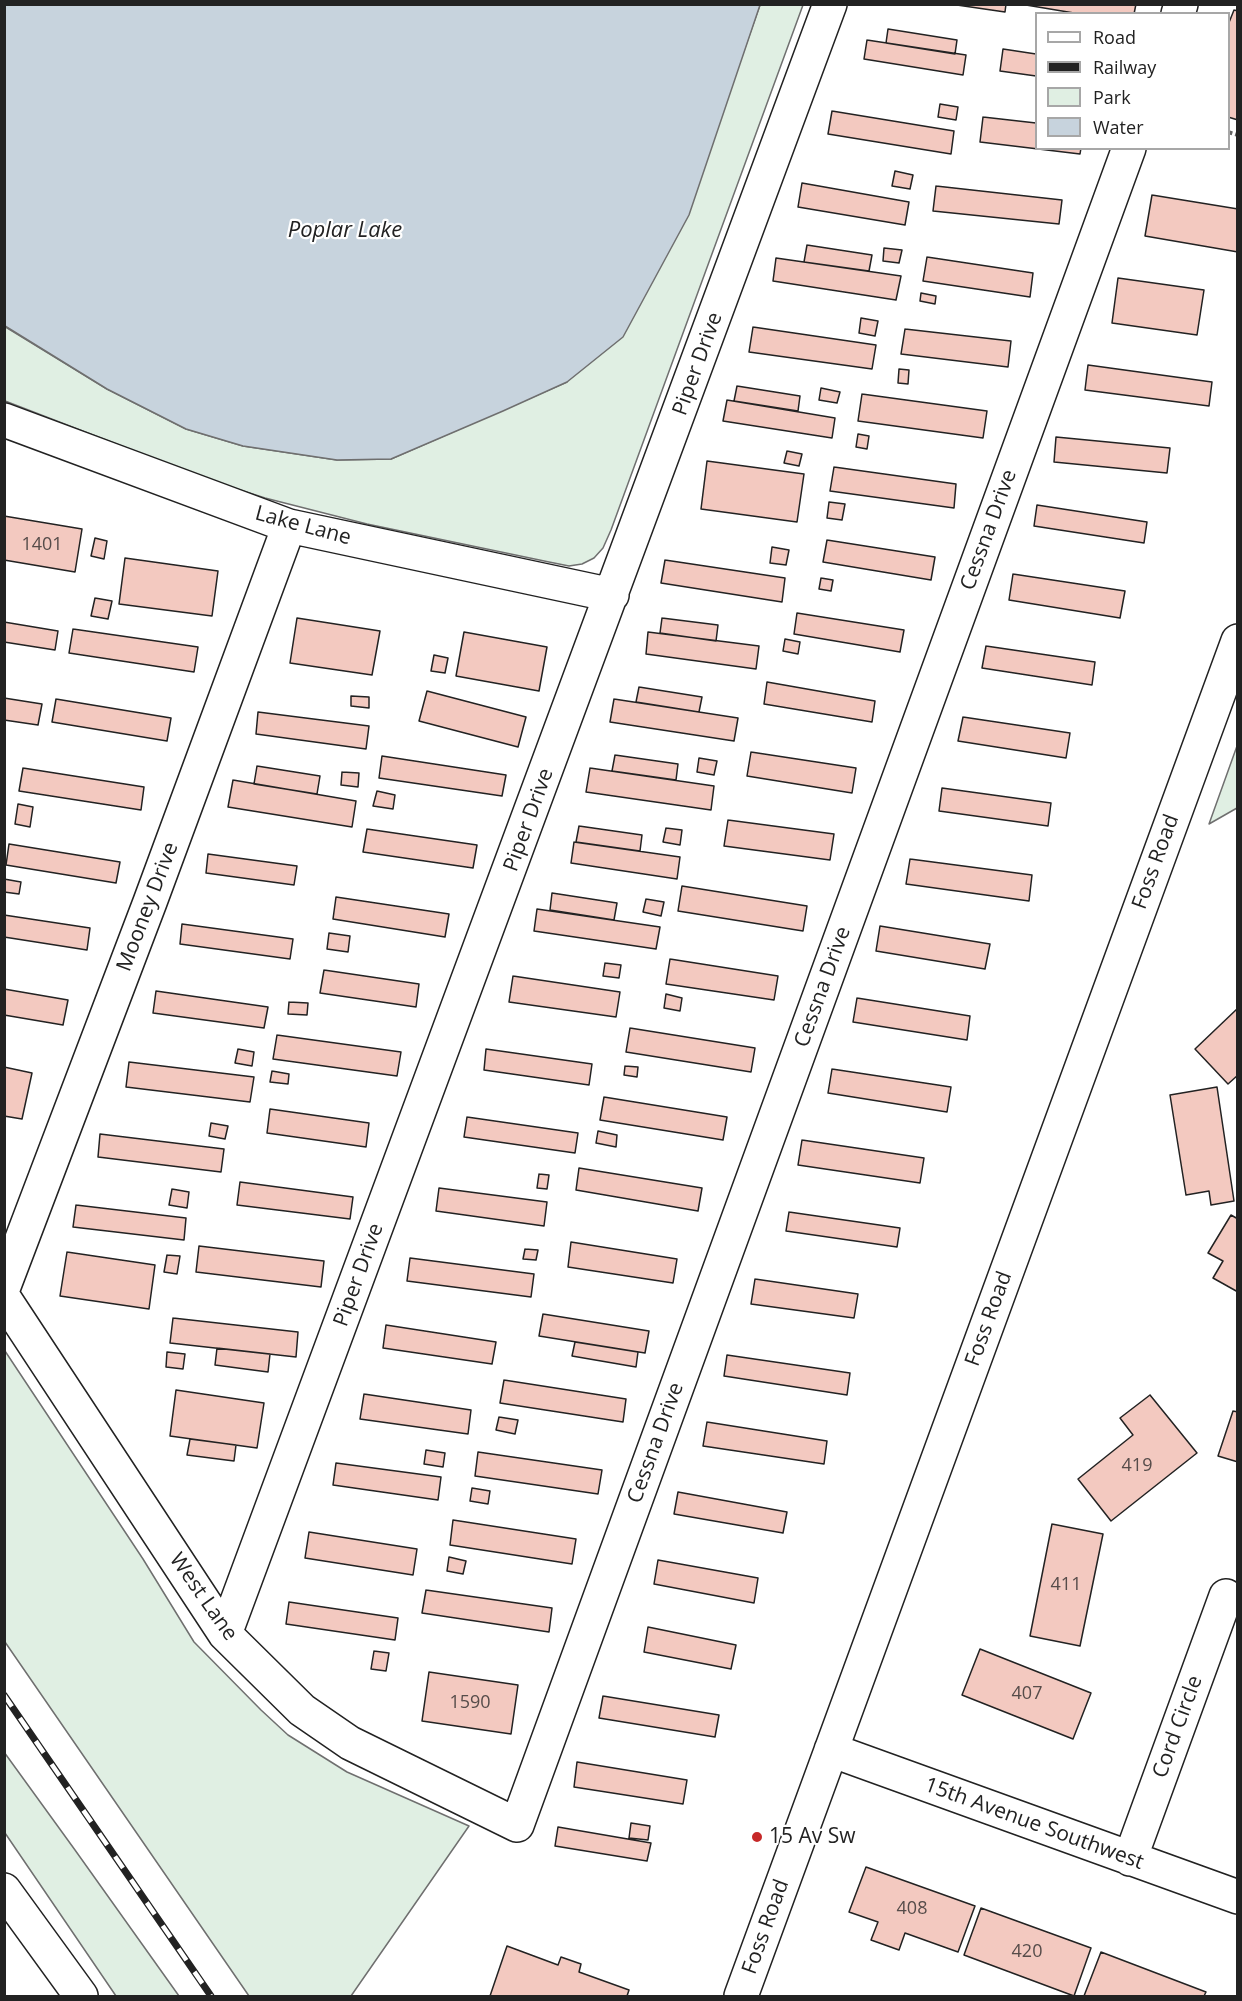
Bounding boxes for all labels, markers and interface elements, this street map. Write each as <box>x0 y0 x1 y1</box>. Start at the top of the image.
legend <box>1035 12 1230 150</box>
text: Road <box>1093 25 1136 49</box>
text: Railway <box>1093 55 1156 79</box>
text: Park <box>1093 85 1131 109</box>
text: Water <box>1093 115 1144 139</box>
water label: Poplar Lake <box>288 218 402 244</box>
street label: Piper Drive <box>668 309 728 419</box>
street label: Cessna Drive <box>956 466 1022 594</box>
street label: Lake Lane <box>252 501 354 551</box>
house number: 1401 <box>21 534 63 556</box>
street label: Piper Drive <box>499 765 559 875</box>
street label: Foss Road <box>1127 811 1185 913</box>
street label: Mooney Drive <box>112 839 184 975</box>
street label: Cessna Drive <box>790 923 856 1051</box>
street label: Piper Drive <box>329 1220 389 1330</box>
street label: Foss Road <box>960 1268 1018 1370</box>
street label: Cessna Drive <box>623 1379 689 1507</box>
house number: 419 <box>1122 1455 1152 1477</box>
street label: West Lane <box>164 1548 242 1646</box>
house number: 411 <box>1051 1574 1081 1596</box>
street label: Cord Circle <box>1148 1672 1208 1782</box>
house number: 407 <box>1012 1683 1042 1705</box>
house number: 1590 <box>449 1692 491 1714</box>
street label: 15th Avenue Southwest <box>921 1773 1147 1875</box>
place label: 15 Av Sw <box>769 1824 855 1850</box>
marker: 15 Av Sw <box>750 1830 764 1844</box>
street label: Foss Road <box>737 1876 795 1978</box>
house number: 408 <box>897 1898 927 1920</box>
house number: 420 <box>1012 1941 1042 1963</box>

